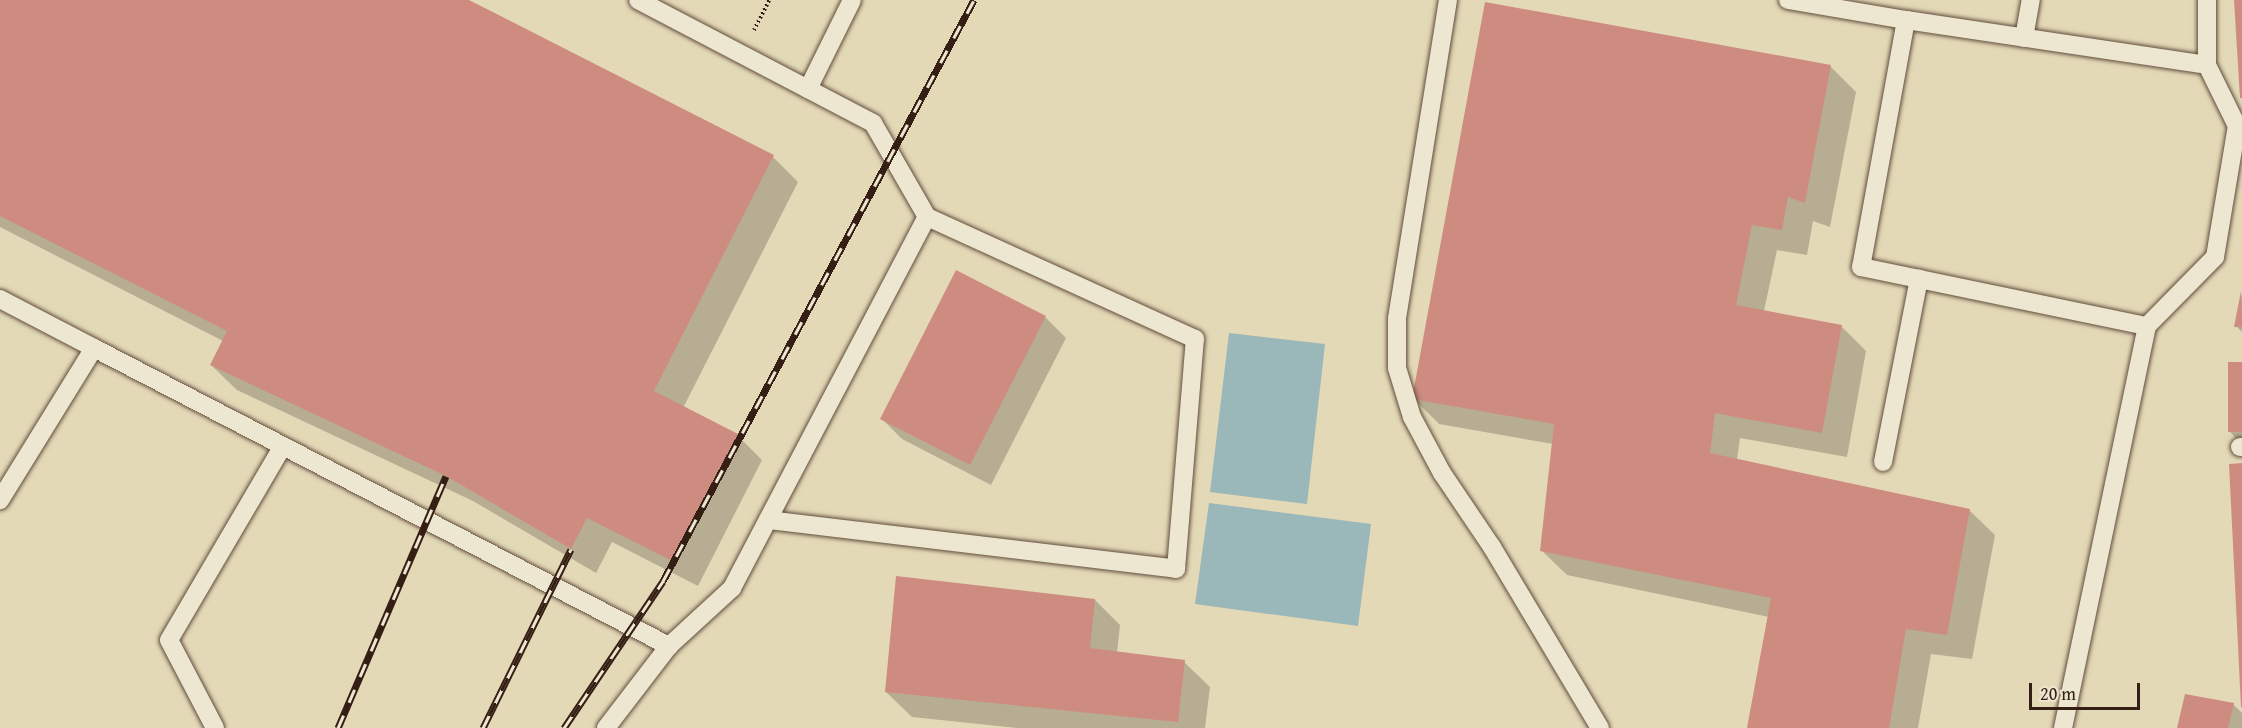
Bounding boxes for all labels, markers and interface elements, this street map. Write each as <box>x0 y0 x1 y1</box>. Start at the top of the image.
scale bar <box>2032 671 2143 709</box>
text: 20 m <box>2040 680 2076 707</box>

